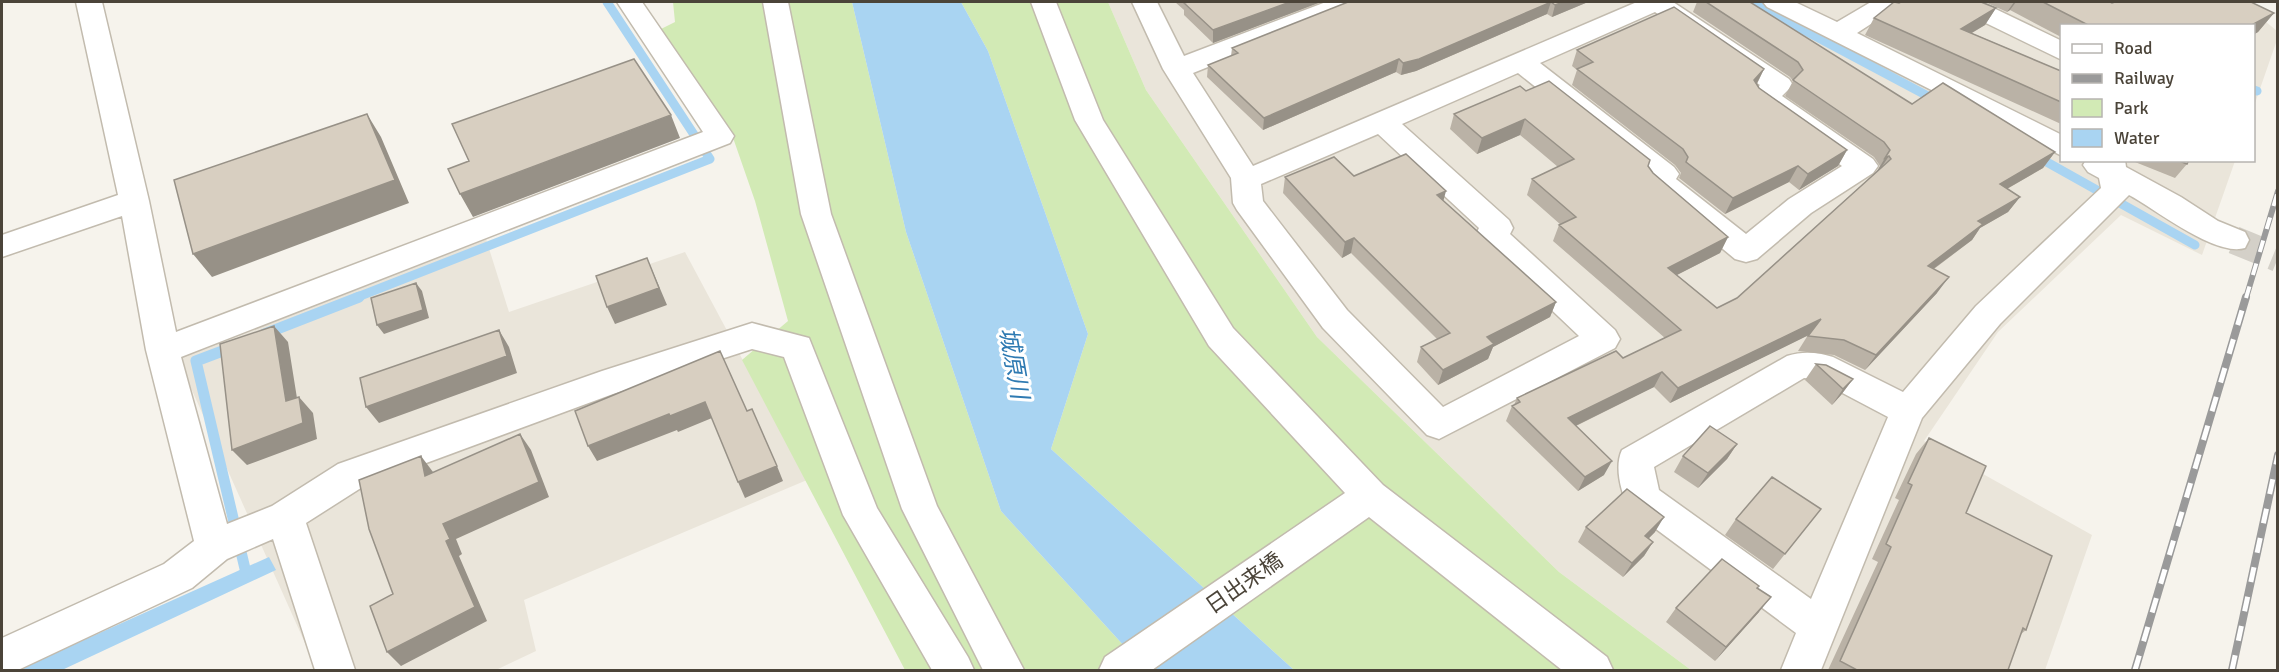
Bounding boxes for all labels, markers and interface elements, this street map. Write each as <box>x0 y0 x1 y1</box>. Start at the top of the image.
legend <box>2060 24 2255 162</box>
text: Road <box>2114 37 2153 59</box>
text: Railway <box>2114 67 2175 89</box>
text: Park <box>2114 97 2149 119</box>
text: Water <box>2114 127 2160 149</box>
water label: 城原川 <box>993 325 1036 404</box>
street label: 日出来橋 <box>1200 547 1288 619</box>

